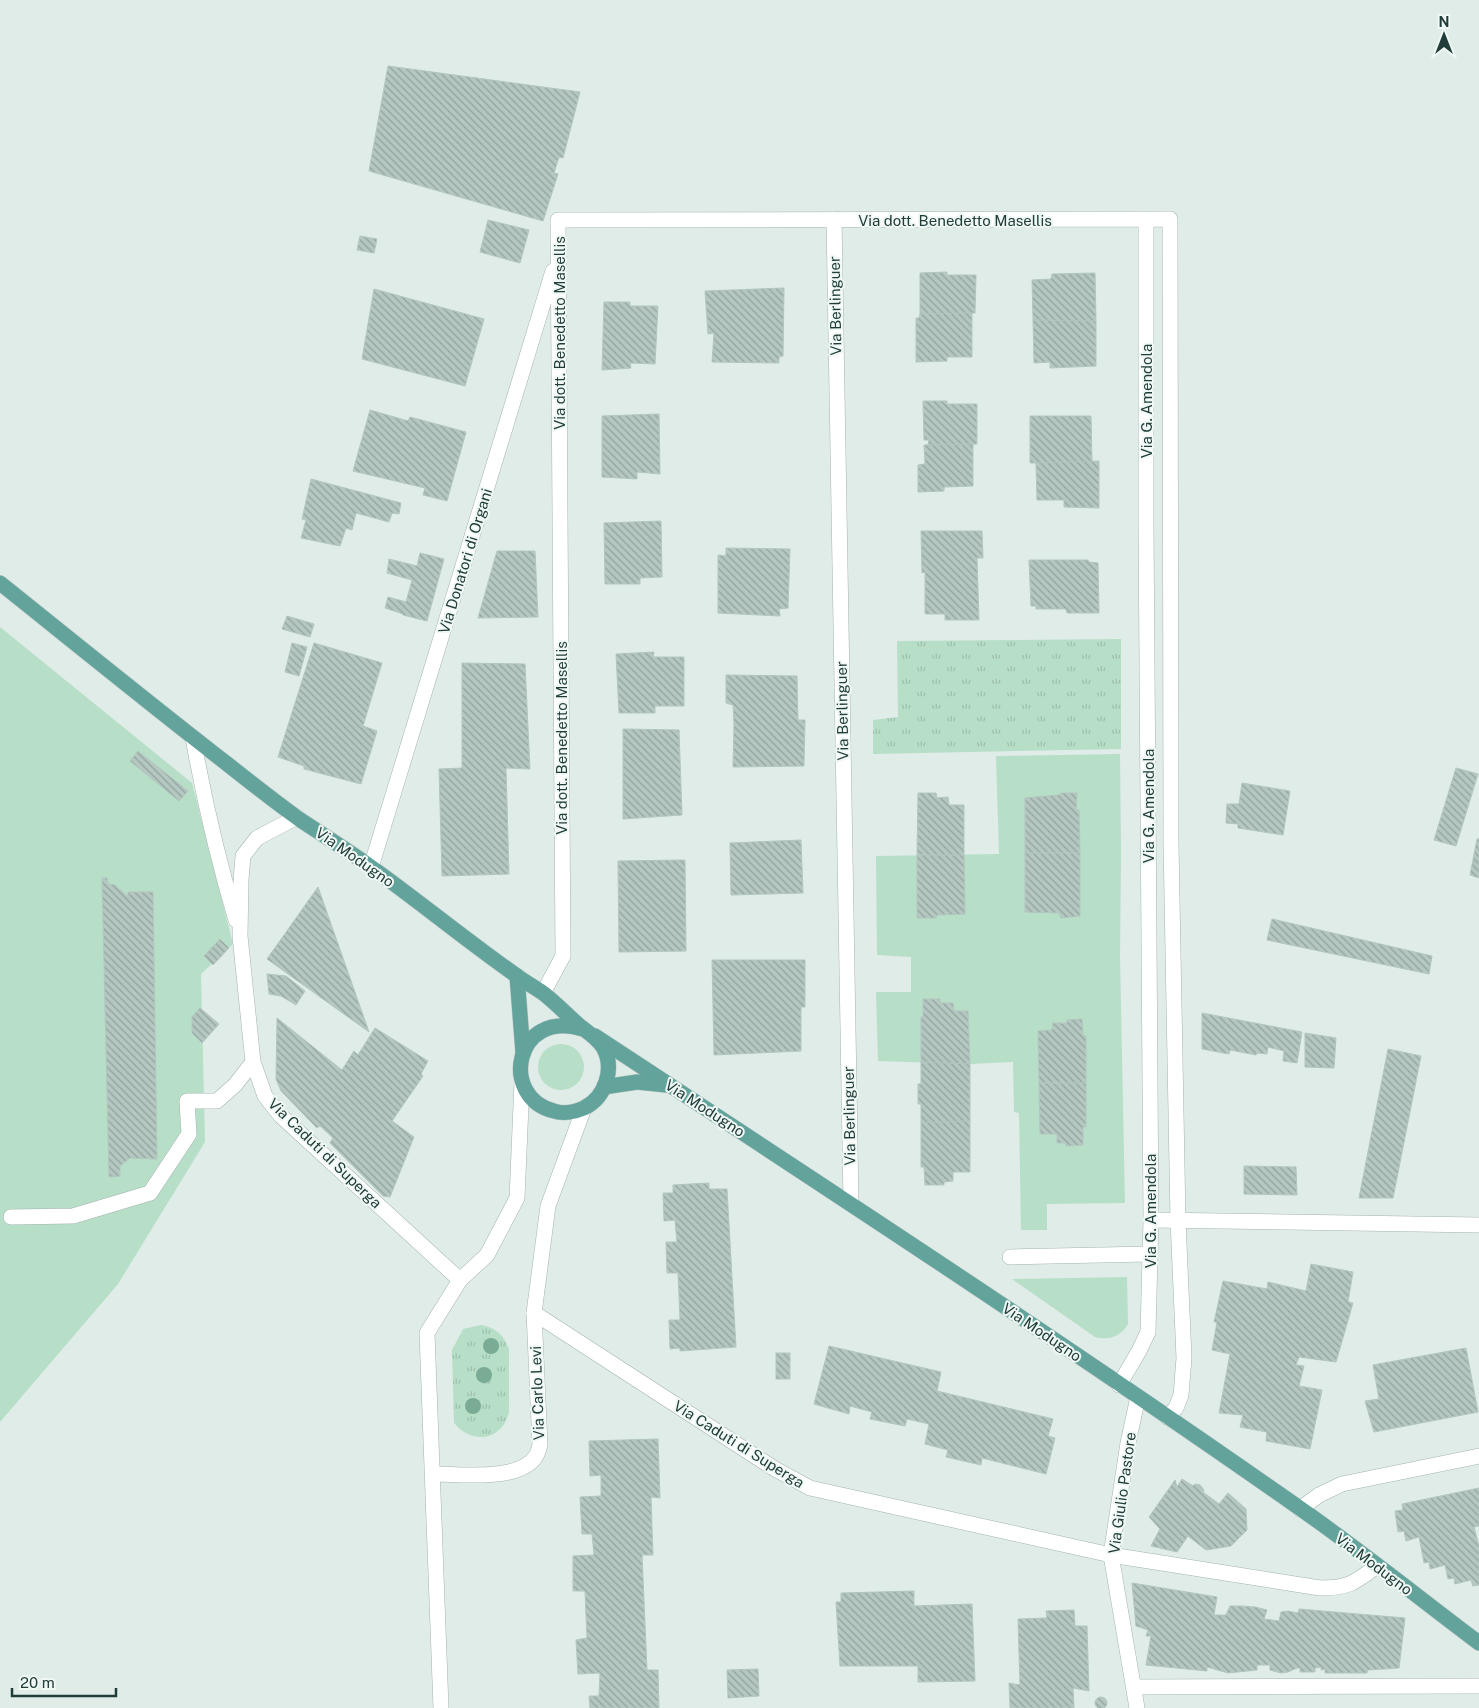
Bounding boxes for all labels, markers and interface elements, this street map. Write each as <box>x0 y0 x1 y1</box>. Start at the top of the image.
north arrow <box>1419 10 1469 60</box>
text: N <box>1439 14 1449 30</box>
street label: Via dott. Benedetto Masellis <box>858 212 1052 229</box>
street label: Via dott. Benedetto Masellis <box>551 236 568 430</box>
street label: Via Berlinguer <box>826 256 844 356</box>
street label: Via G. Amendola <box>1138 344 1155 458</box>
street label: Via Donatori di Organi <box>435 486 495 636</box>
street label: Via dott. Benedetto Masellis <box>553 641 570 835</box>
street label: Via Berlinguer <box>833 661 851 761</box>
street label: Via G. Amendola <box>1140 749 1157 863</box>
street label: Via Modugno <box>313 824 397 890</box>
street label: Via Berlinguer <box>840 1066 858 1166</box>
street label: Via Modugno <box>662 1076 748 1140</box>
street label: Via Caduti di Superga <box>265 1095 385 1211</box>
street label: Via G. Amendola <box>1142 1154 1159 1268</box>
street label: Via Modugno <box>999 1299 1085 1365</box>
street label: Via Carlo Levi <box>527 1346 547 1440</box>
street label: Via Caduti di Superga <box>671 1397 807 1491</box>
street label: Via Giulio Pastore <box>1105 1431 1139 1555</box>
street label: Via Modugno <box>1332 1530 1416 1598</box>
scale bar <box>12 1666 116 1698</box>
text: 20 m <box>20 1674 55 1691</box>

